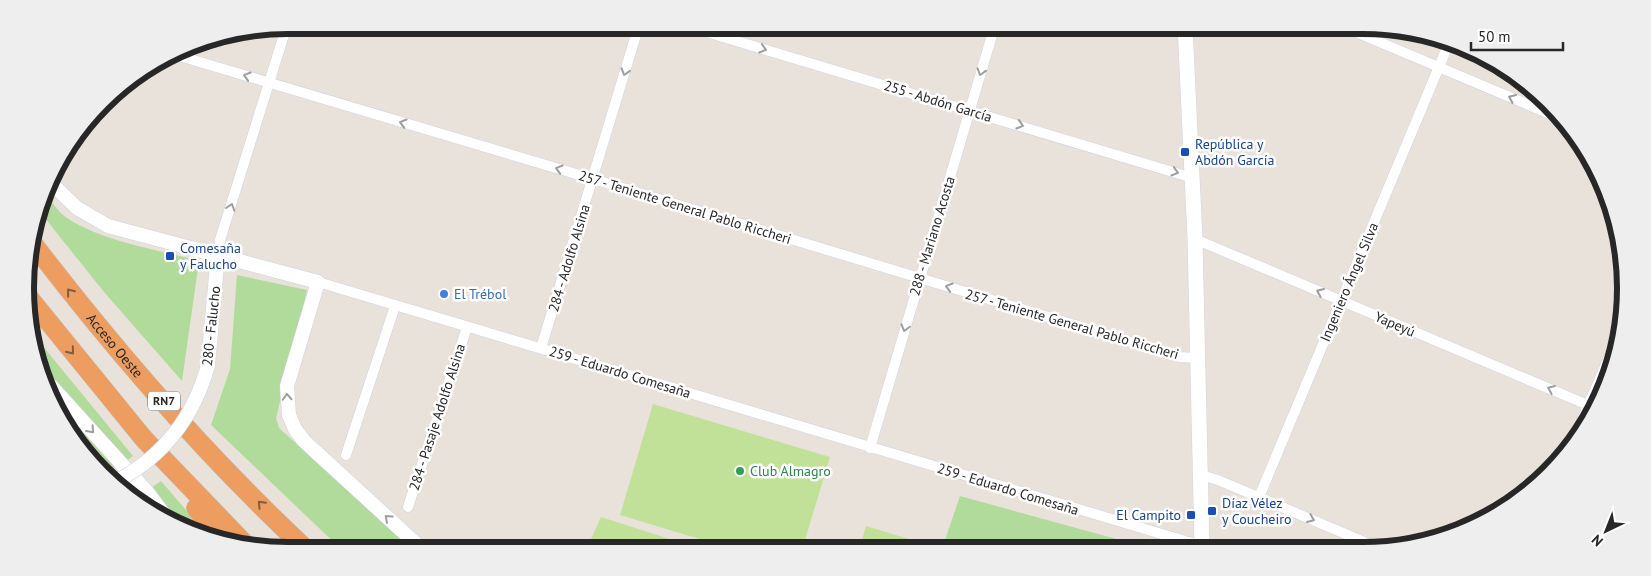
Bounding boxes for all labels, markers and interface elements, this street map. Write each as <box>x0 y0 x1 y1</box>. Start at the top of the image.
scale bar <box>1471 20 1564 52</box>
text: 50 m <box>1478 27 1511 46</box>
one-way arrow <box>759 43 767 53</box>
one-way arrow <box>621 67 631 75</box>
one-way arrow <box>977 67 987 75</box>
one-way arrow <box>243 72 252 82</box>
street label: 255 - Abdón García <box>882 76 994 126</box>
one-way arrow <box>1508 93 1517 104</box>
one-way arrow <box>399 118 407 128</box>
one-way arrow <box>1015 120 1023 130</box>
place label: República y Abdón García <box>1195 135 1275 169</box>
marker: República y Abdón García <box>1179 146 1191 158</box>
one-way arrow <box>555 164 563 174</box>
street label: 257 - Teniente General Pablo Riccheri <box>576 166 794 248</box>
one-way arrow <box>1171 167 1179 177</box>
street label: 288 - Mariano Acosta <box>905 174 959 298</box>
street label: 284 - Adolfo Alsina <box>544 202 594 314</box>
one-way arrow <box>225 203 235 211</box>
street label: Ingeniero Ángel Silva <box>1316 220 1382 344</box>
place label: Comesaña y Falucho <box>180 239 241 273</box>
marker: Comesaña y Falucho <box>164 250 176 262</box>
one-way arrow <box>945 283 953 293</box>
street label: 280 - Falucho <box>198 285 224 367</box>
place label: El Trébol <box>454 285 506 303</box>
street label: 257 - Teniente General Pablo Riccheri <box>963 285 1181 363</box>
marker: El Trébol <box>438 288 450 300</box>
one-way arrow <box>1316 288 1325 299</box>
one-way arrow <box>68 289 76 298</box>
street label: Yapeyú <box>1372 307 1418 341</box>
street label: Acceso Oeste <box>83 310 147 382</box>
one-way arrow <box>900 323 910 332</box>
street label: 284 - Pasaje Adolfo Alsina <box>405 341 469 493</box>
street label: 259 - Eduardo Comesaña <box>547 342 693 402</box>
one-way arrow <box>66 345 74 354</box>
one-way arrow <box>1547 385 1556 395</box>
road number: RN7 <box>148 392 180 411</box>
one-way arrow <box>282 393 293 401</box>
one-way arrow <box>86 424 95 433</box>
street label: 259 - Eduardo Comesaña <box>935 459 1081 519</box>
place label: Club Almagro <box>750 462 831 480</box>
marker: Club Almagro <box>734 465 746 477</box>
place label: Díaz Vélez y Coucheiro <box>1222 494 1291 528</box>
one-way arrow <box>258 501 267 510</box>
marker: Díaz Vélez y Coucheiro <box>1206 505 1218 517</box>
place label: El Campito <box>1116 506 1181 524</box>
north arrow <box>1581 506 1631 556</box>
marker: El Campito <box>1185 509 1197 521</box>
one-way arrow <box>1306 512 1315 523</box>
one-way arrow <box>385 515 394 524</box>
text: N <box>1588 531 1607 550</box>

